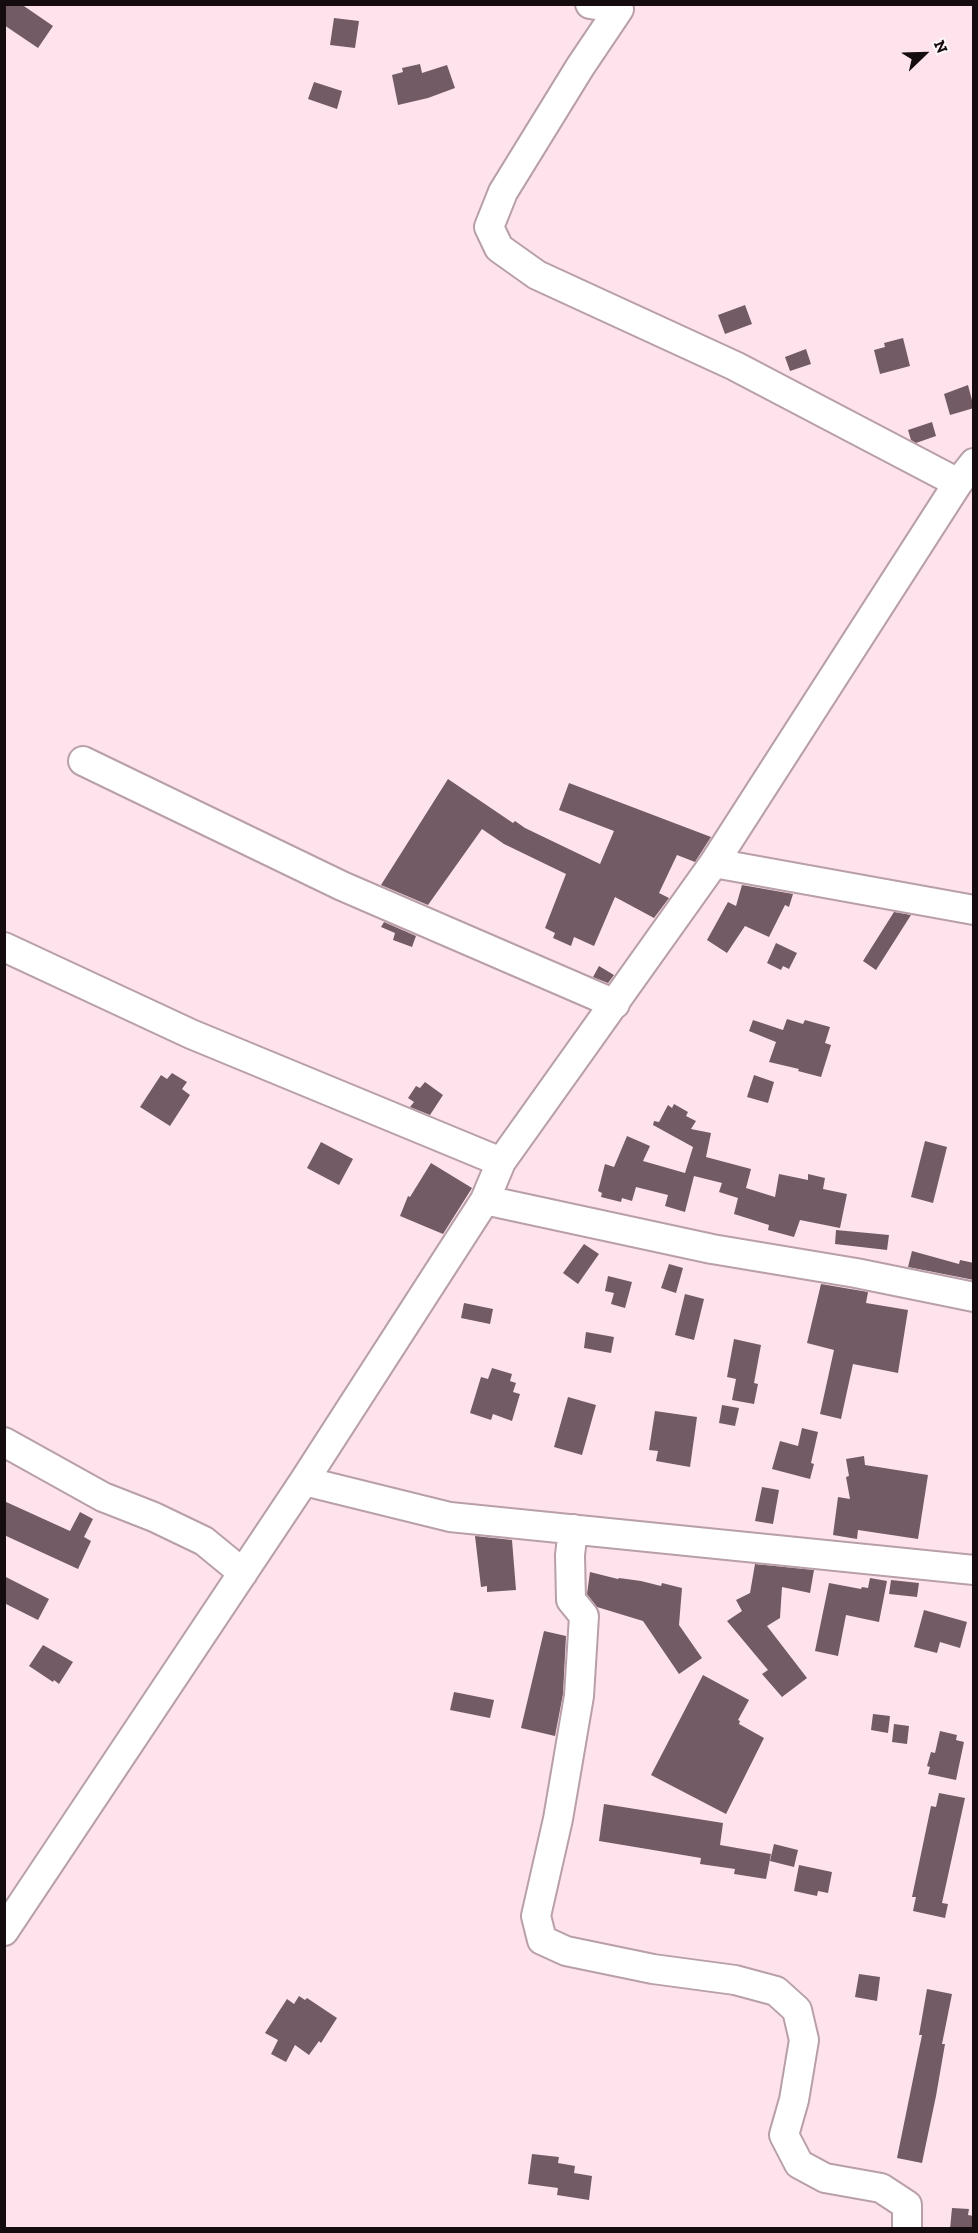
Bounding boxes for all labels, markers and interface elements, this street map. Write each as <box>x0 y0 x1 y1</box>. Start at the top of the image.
north arrow <box>894 24 954 84</box>
text: N <box>930 37 952 56</box>

